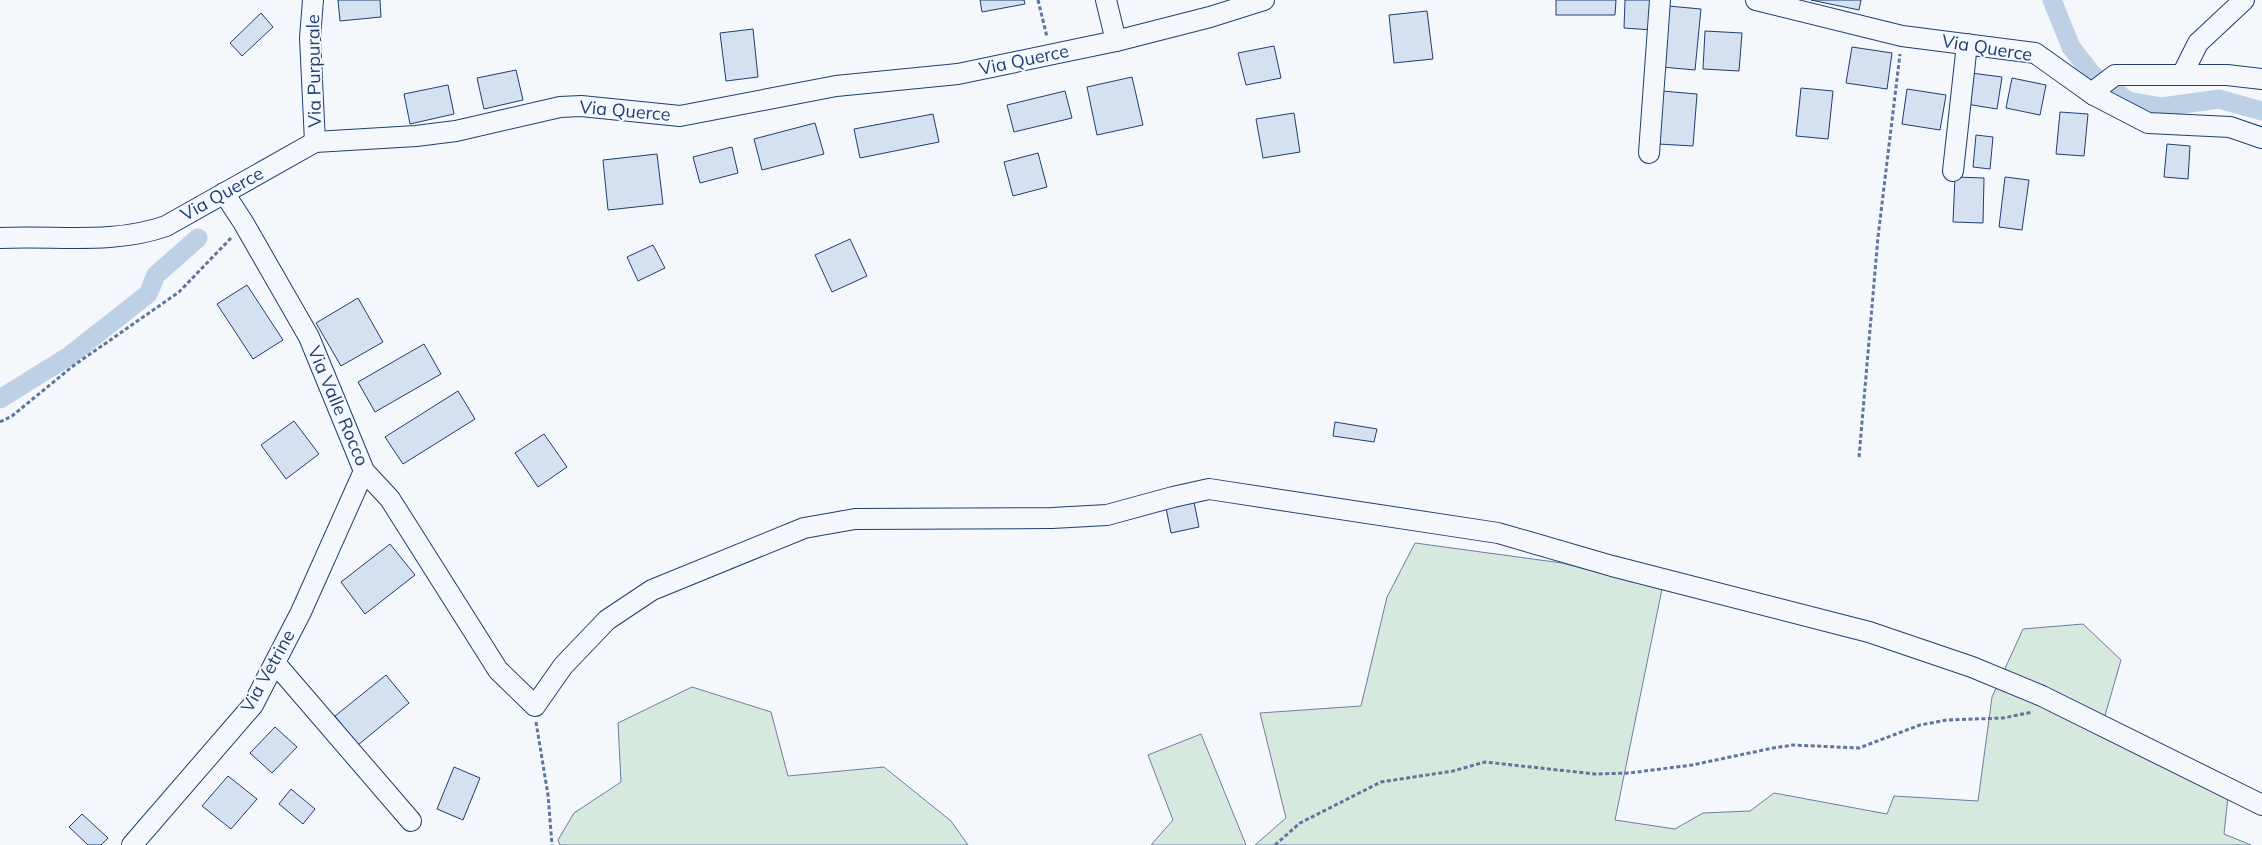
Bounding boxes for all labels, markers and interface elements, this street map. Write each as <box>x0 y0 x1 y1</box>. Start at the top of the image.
street label: Via Purpurale <box>301 14 326 128</box>
street label: Via Querce <box>1940 29 2034 66</box>
street label: Via Querce <box>977 39 1071 80</box>
street label: Via Querce <box>579 95 672 126</box>
street label: Via Querce <box>176 161 267 226</box>
street label: Via Valle Rocco <box>303 342 374 469</box>
street label: Via Vetrine <box>235 625 300 716</box>

